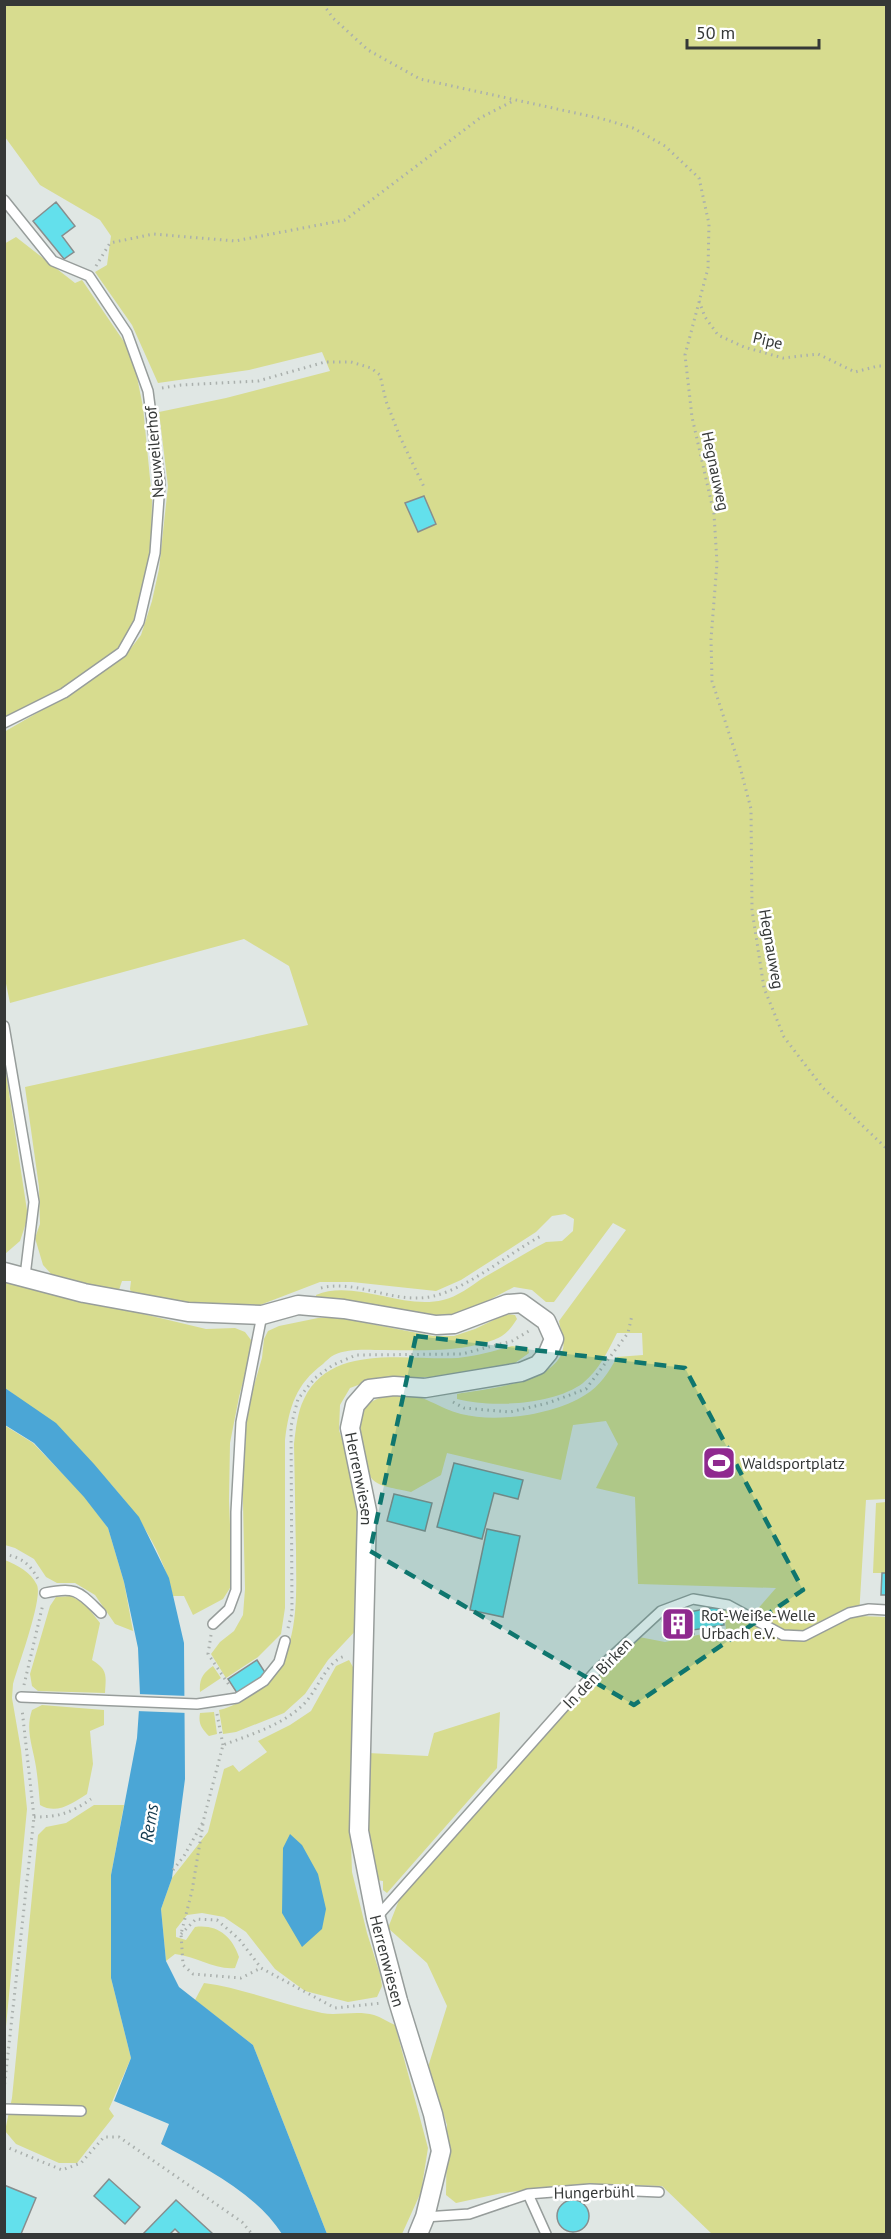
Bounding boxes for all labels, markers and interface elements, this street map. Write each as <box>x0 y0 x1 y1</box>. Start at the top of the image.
scale bar <box>687 12 819 50</box>
text: 50 m <box>696 21 735 44</box>
street label: Pipe <box>751 327 785 353</box>
street label: Neuweilerhof <box>140 404 168 499</box>
street label: Hegnauweg <box>698 429 734 513</box>
street label: Hegnauweg <box>755 908 789 990</box>
street label: Herrenwiesen <box>341 1430 377 1526</box>
sports icon: Waldsportplatz <box>701 1445 737 1481</box>
place label: Waldsportplatz <box>742 1453 845 1473</box>
place label: Rot-Weiße-Welle Urbach e.V. <box>701 1605 816 1643</box>
building icon: Rot-Weiße-Welle Urbach e.V. <box>660 1606 696 1642</box>
street label: In den Birken <box>558 1633 636 1713</box>
water label: Rems <box>135 1801 164 1844</box>
street label: Herrenwiesen <box>366 1913 409 2009</box>
street label: Hungerbühl <box>553 2181 635 2203</box>

